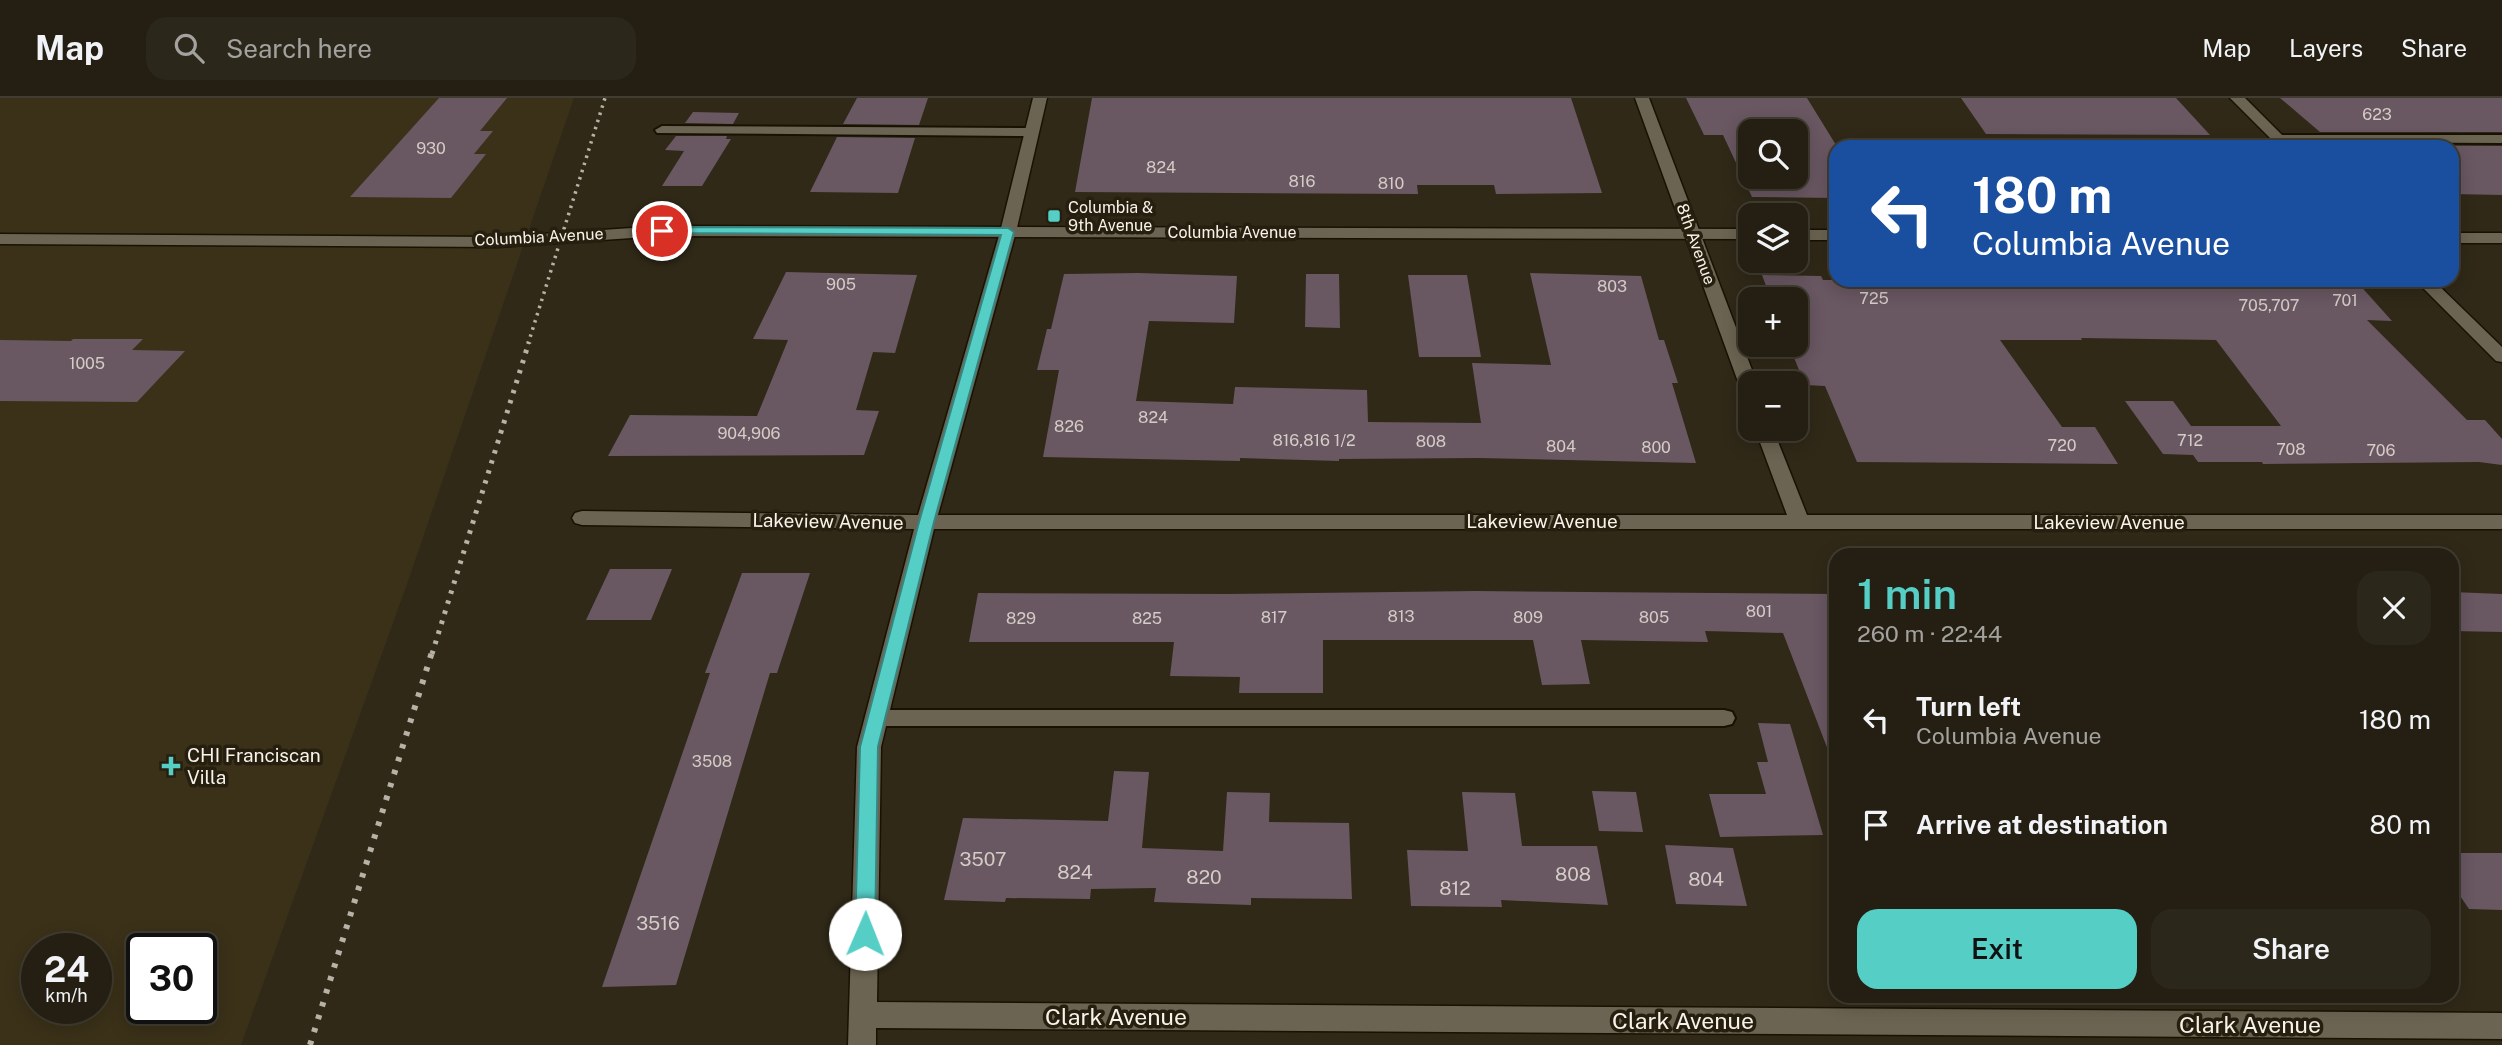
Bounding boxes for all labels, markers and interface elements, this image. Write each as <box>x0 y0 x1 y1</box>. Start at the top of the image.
search box <box>146 17 636 80</box>
text: Map <box>35 29 104 67</box>
icon: search <box>170 29 208 67</box>
text: Search here <box>226 33 372 64</box>
text: Map <box>2202 34 2251 62</box>
text: Layers <box>2289 34 2363 62</box>
text: Share <box>2401 34 2467 62</box>
house number: 623 <box>2362 105 2392 124</box>
map controls <box>1738 119 1808 441</box>
button: search <box>1738 119 1808 189</box>
house number: 930 <box>416 139 446 158</box>
house number: 824 <box>1146 158 1176 177</box>
text: 180 m <box>1972 166 2112 224</box>
icon: left <box>1857 168 1948 259</box>
house number: 816 <box>1289 172 1315 191</box>
house number: 810 <box>1378 174 1405 193</box>
place label: Columbia & 9th Avenue <box>1068 198 1153 235</box>
pin <box>632 201 692 261</box>
street label: 8th Avenue <box>1673 201 1719 287</box>
button: layers <box>1738 203 1808 273</box>
marker: Columbia & 9th Avenue <box>1046 208 1062 224</box>
icon: arrive <box>643 212 681 250</box>
street label: Columbia Avenue <box>1167 223 1297 242</box>
street label: Columbia Avenue <box>474 224 604 250</box>
text: Columbia Avenue <box>1972 225 2230 262</box>
house number: 905 <box>826 275 856 294</box>
house number: 803 <box>1597 277 1627 296</box>
button: + <box>1738 287 1808 357</box>
house number: 725 <box>1859 289 1889 308</box>
house number: 701 <box>2332 291 2358 310</box>
house number: 705,707 <box>2239 296 2299 315</box>
house number: 1005 <box>69 354 105 373</box>
button: − <box>1738 371 1808 441</box>
house number: 824 <box>1138 408 1168 427</box>
house number: 826 <box>1054 417 1084 436</box>
house number: 904,906 <box>717 424 781 443</box>
house number: 816,816 1/2 <box>1272 431 1356 450</box>
house number: 712 <box>2177 431 2203 450</box>
house number: 808 <box>1416 432 1446 451</box>
house number: 720 <box>2047 436 2077 455</box>
house number: 804 <box>1546 437 1576 456</box>
house number: 800 <box>1641 438 1671 457</box>
house number: 708 <box>2276 440 2306 459</box>
house number: 706 <box>2367 441 2396 460</box>
street label: Lakeview Avenue <box>752 509 904 533</box>
street label: Lakeview Avenue <box>1466 510 1618 532</box>
street label: Lakeview Avenue <box>2033 511 2185 533</box>
text: 1 min <box>1857 569 1957 618</box>
button: close <box>2357 571 2431 645</box>
house number: 801 <box>1746 602 1772 621</box>
house number: 813 <box>1388 607 1414 626</box>
house number: 817 <box>1261 608 1287 627</box>
house number: 809 <box>1513 608 1543 627</box>
house number: 805 <box>1639 608 1669 627</box>
house number: 829 <box>1006 609 1036 628</box>
house number: 825 <box>1132 609 1162 628</box>
text: 260 m · 22:44 <box>1857 620 2002 647</box>
text: Turn left <box>1916 691 2021 722</box>
icon: left <box>1857 701 1895 739</box>
text: 180 m <box>2359 704 2431 735</box>
text: Columbia Avenue <box>1916 722 2102 749</box>
place label: CHI Franciscan Villa <box>187 744 321 788</box>
house number: 3508 <box>692 752 732 771</box>
marker: CHI Franciscan Villa <box>161 756 181 776</box>
icon: arrive <box>1857 806 1895 844</box>
text: Arrive at destination <box>1916 809 2168 840</box>
text: 80 m <box>2370 809 2431 840</box>
house number: 3507 <box>960 848 1006 870</box>
house number: 824 <box>1057 861 1093 883</box>
house number: 808 <box>1555 863 1591 885</box>
house number: 820 <box>1186 866 1222 888</box>
house number: 804 <box>1688 868 1724 890</box>
house number: 812 <box>1439 877 1471 899</box>
position arrow <box>828 897 902 971</box>
button: Exit <box>1857 909 2137 989</box>
button: Share <box>2151 909 2431 989</box>
house number: 3516 <box>636 912 680 934</box>
speed limit sign: 30 <box>126 933 217 1024</box>
text: 24 <box>44 949 89 990</box>
text: km/h <box>45 985 88 1006</box>
street label: Clark Avenue <box>1045 1003 1187 1030</box>
street label: Clark Avenue <box>1612 1007 1754 1034</box>
street label: Clark Avenue <box>2179 1011 2321 1038</box>

